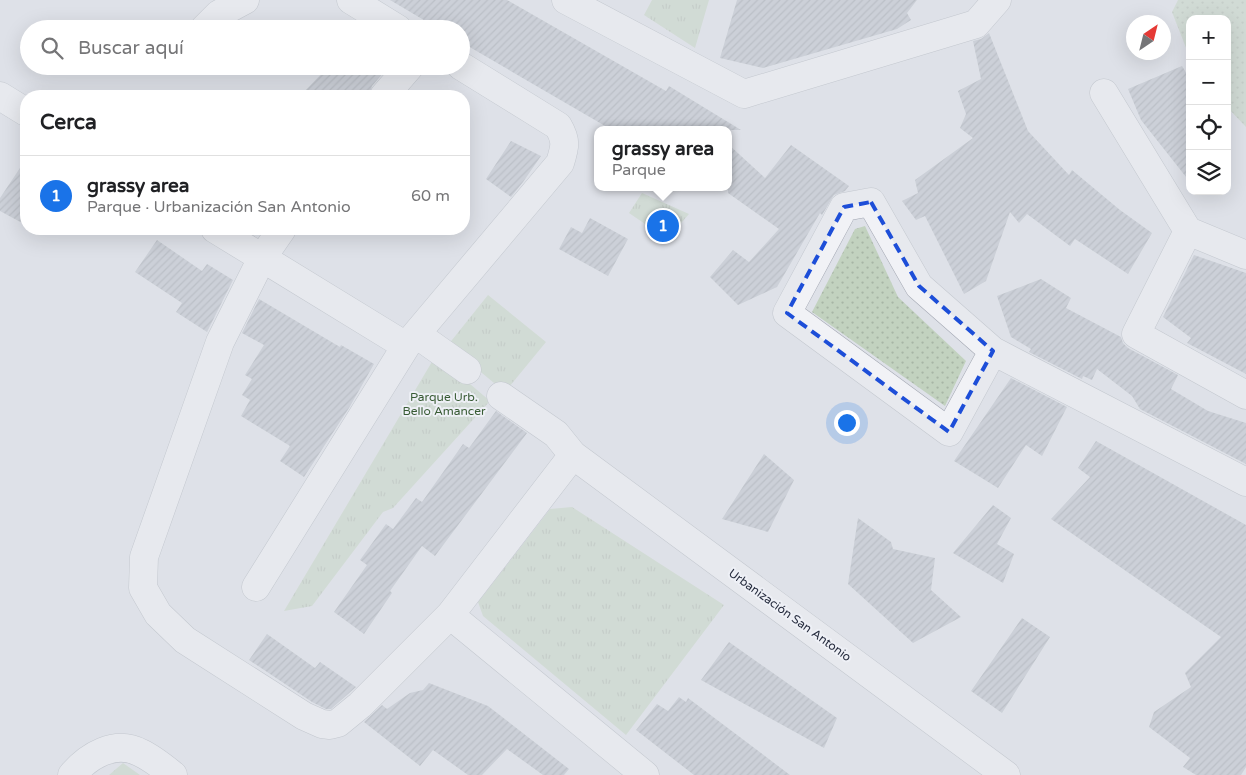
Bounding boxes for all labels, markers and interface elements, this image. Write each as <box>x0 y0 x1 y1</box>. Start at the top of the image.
north arrow <box>1126 15 1171 60</box>
map controls <box>1186 15 1231 195</box>
button: + <box>1186 15 1231 60</box>
search box <box>20 20 470 75</box>
icon: search <box>38 34 66 62</box>
text: Buscar aquí <box>78 37 184 59</box>
button: − <box>1186 60 1231 105</box>
button: locate <box>1186 105 1231 150</box>
text: Cerca <box>40 110 97 135</box>
popup <box>594 126 732 191</box>
text: grassy area <box>612 138 714 160</box>
button: layers <box>1186 150 1231 195</box>
text: Parque <box>612 160 666 180</box>
text: grassy area <box>87 175 189 197</box>
text: 1 <box>51 186 61 206</box>
text: 60 m <box>411 186 450 206</box>
text: Parque · Urbanización San Antonio <box>87 197 351 217</box>
pin: 1 <box>647 207 679 245</box>
park label: Parque Urb. Bello Amancer <box>402 390 486 418</box>
your location <box>834 410 860 436</box>
street label: Urbanización San Antonio <box>726 566 854 664</box>

